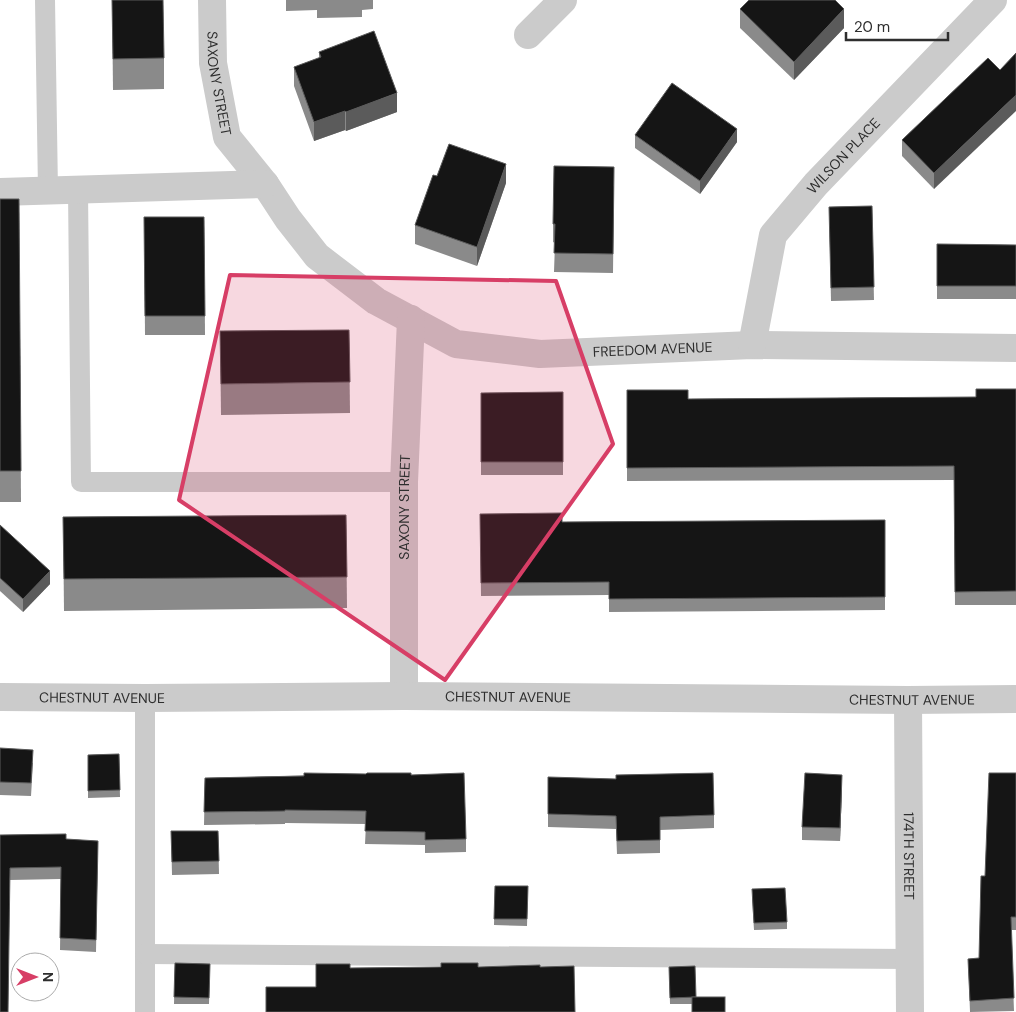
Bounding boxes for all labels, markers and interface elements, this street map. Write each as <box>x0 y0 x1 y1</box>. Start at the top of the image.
scale bar <box>846 10 948 42</box>
text: 20 m <box>854 17 890 37</box>
street label: SAXONY STREET <box>203 31 236 137</box>
street label: WILSON PLACE <box>803 114 884 197</box>
street label: FREEDOM AVENUE <box>592 338 713 361</box>
street label: SAXONY STREET <box>395 454 414 560</box>
street label: CHESTNUT AVENUE <box>445 687 571 706</box>
street label: CHESTNUT AVENUE <box>39 688 165 707</box>
street label: CHESTNUT AVENUE <box>849 690 975 709</box>
street label: 174TH STREET <box>900 812 918 900</box>
north arrow <box>10 952 60 1002</box>
text: N <box>39 972 57 982</box>

